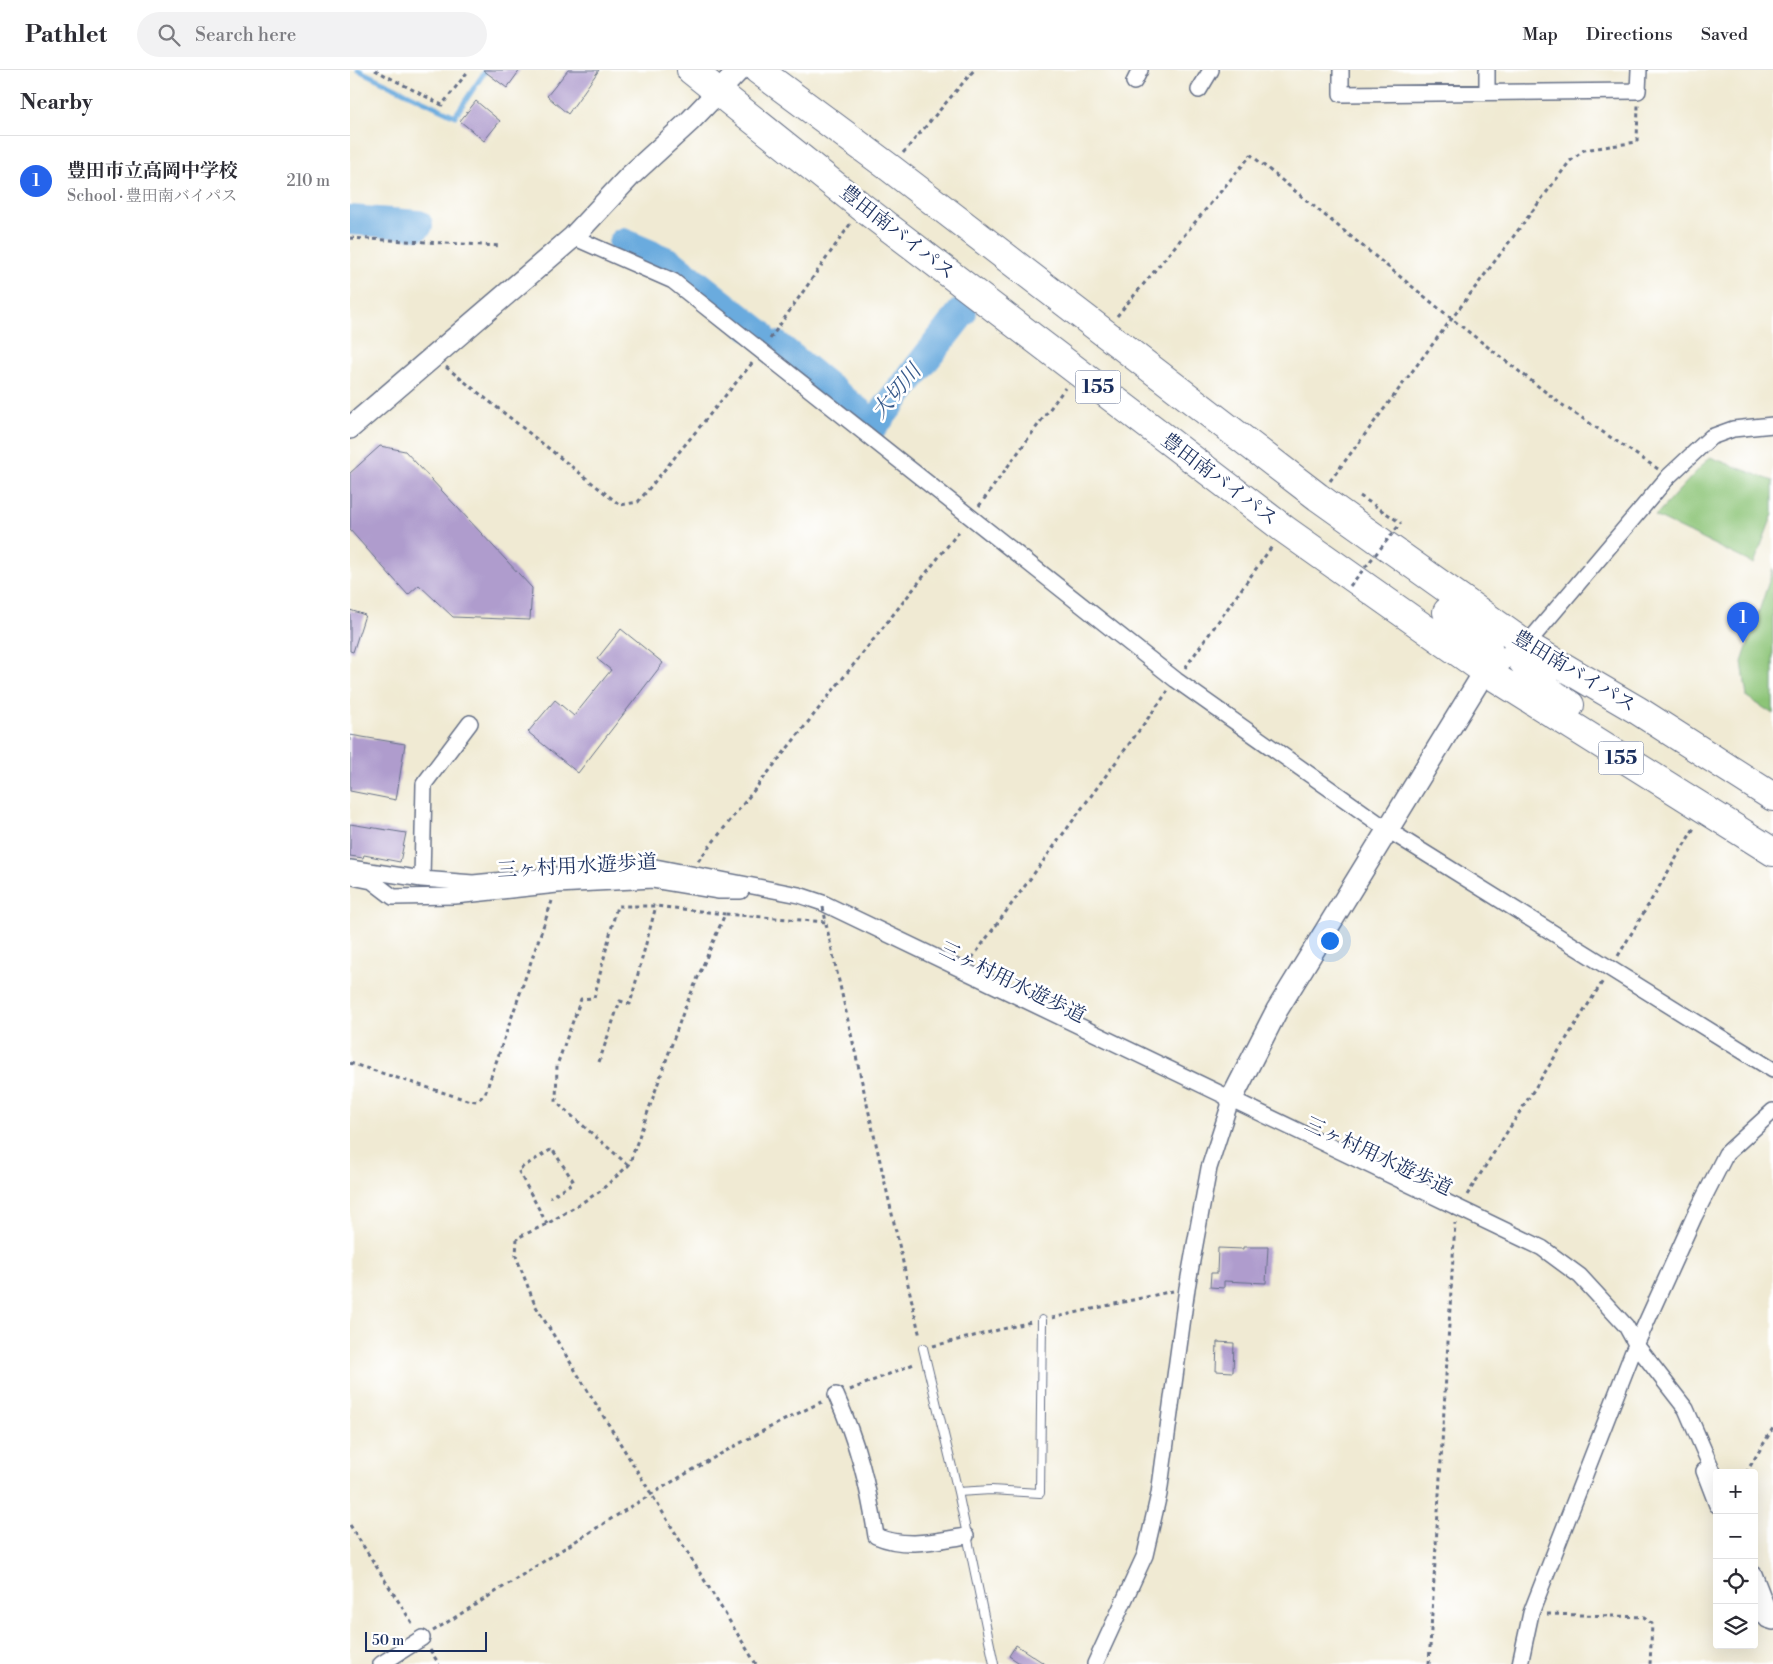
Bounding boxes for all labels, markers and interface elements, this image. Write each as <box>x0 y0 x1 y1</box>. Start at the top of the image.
search box <box>137 12 487 57</box>
text: Pathlet <box>25 20 107 50</box>
icon: search <box>155 21 183 49</box>
text: Search here <box>195 23 296 47</box>
text: Map <box>1522 23 1558 46</box>
text: Directions <box>1586 23 1673 46</box>
text: Saved <box>1701 23 1748 46</box>
text: Nearby <box>20 90 93 116</box>
text: 豊田市立高岡中学校 <box>67 159 238 183</box>
text: 1 <box>32 171 40 191</box>
text: 210 m <box>286 171 330 191</box>
street label: 豊田南バイパス <box>834 180 960 286</box>
text: School · 豊田南バイパス <box>67 186 237 206</box>
water label: 大切川 <box>867 358 928 424</box>
road number: 155 <box>1076 370 1120 404</box>
street label: 豊田南バイパス <box>1156 428 1282 532</box>
pin: 1 <box>1727 602 1759 643</box>
street label: 豊田南バイパス <box>1508 625 1640 719</box>
road number: 155 <box>1598 741 1644 774</box>
street label: 三ヶ村用水遊歩道 <box>496 850 658 884</box>
your location <box>1317 928 1343 954</box>
street label: 三ヶ村用水遊歩道 <box>935 937 1089 1029</box>
street label: 三ヶ村用水遊歩道 <box>1300 1112 1456 1202</box>
map controls <box>1713 1469 1758 1649</box>
button: + <box>1713 1469 1758 1514</box>
button: − <box>1713 1514 1758 1559</box>
button: locate <box>1713 1559 1758 1604</box>
button: layers <box>1713 1604 1758 1649</box>
scale bar <box>365 1629 488 1652</box>
text: 50 m <box>372 1632 404 1650</box>

